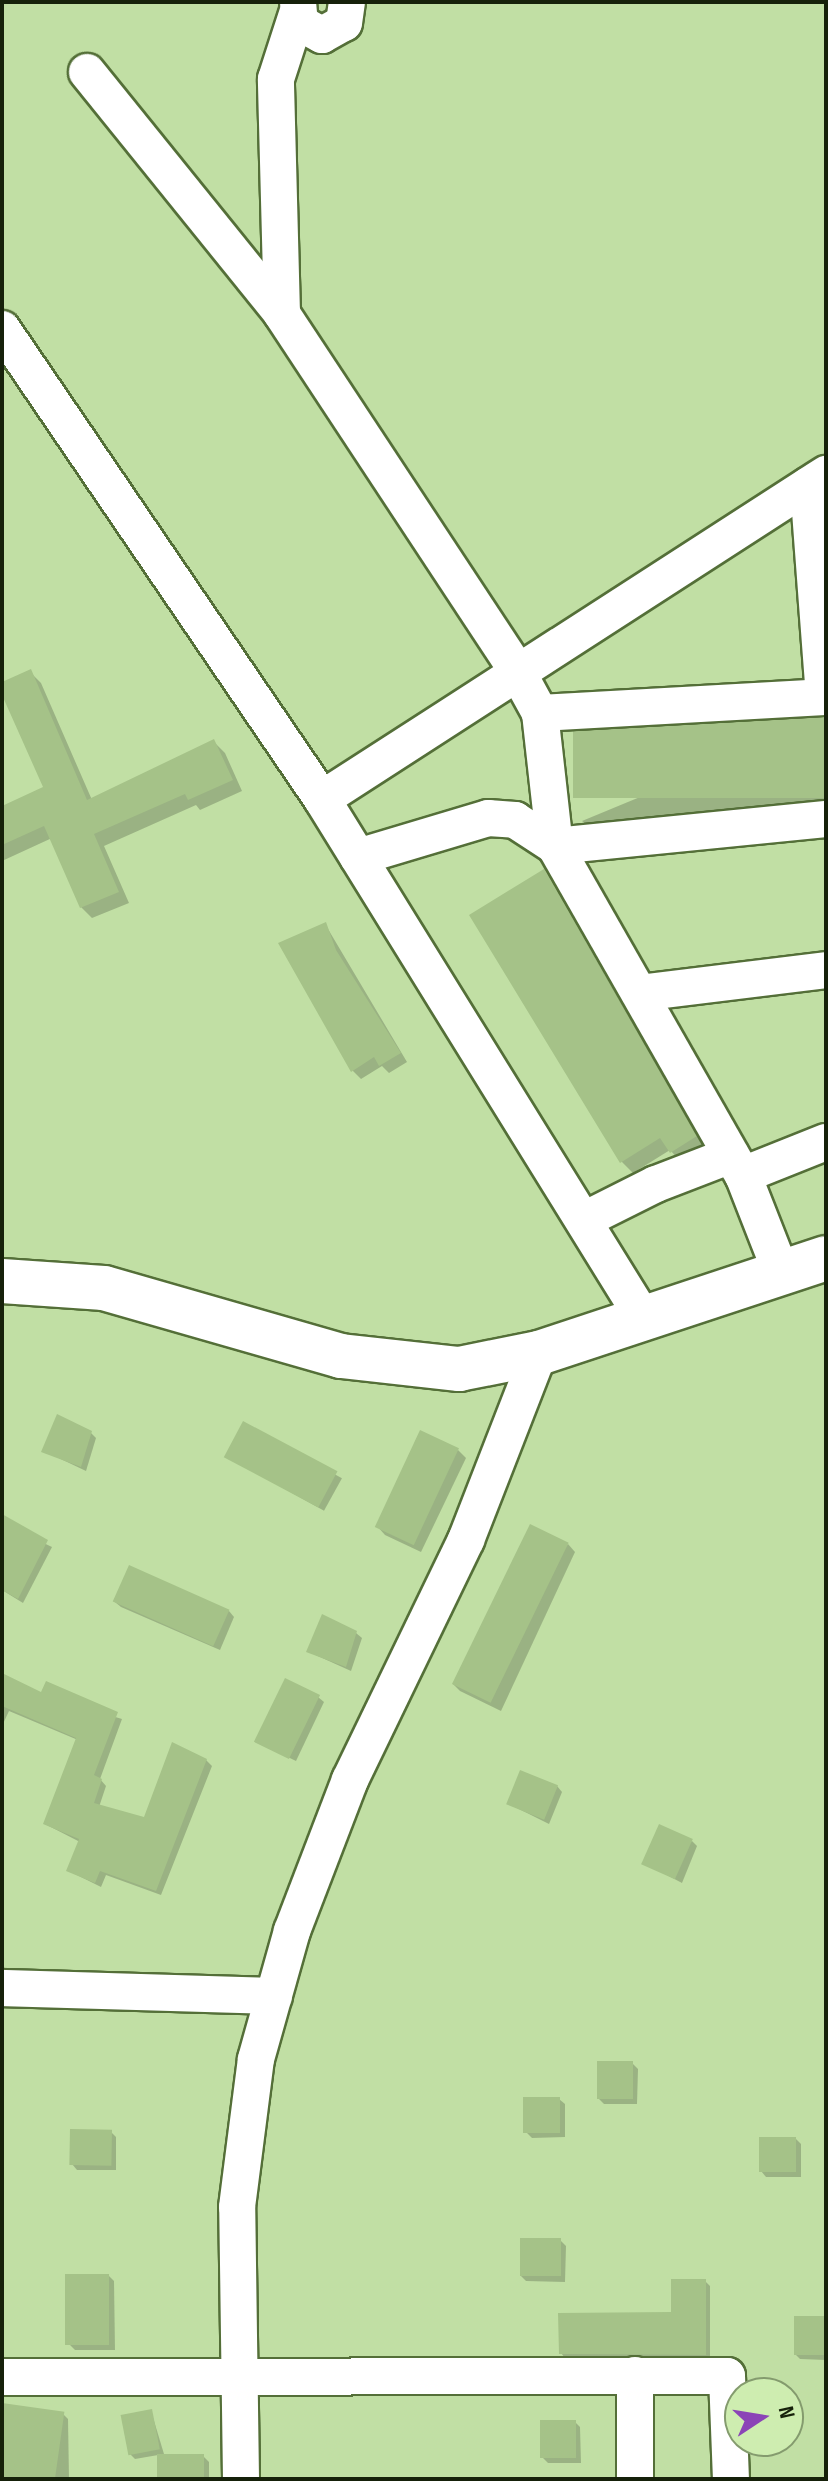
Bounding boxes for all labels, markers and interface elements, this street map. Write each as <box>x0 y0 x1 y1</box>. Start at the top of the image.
north arrow <box>724 2377 804 2457</box>
text: N <box>772 2404 800 2421</box>

